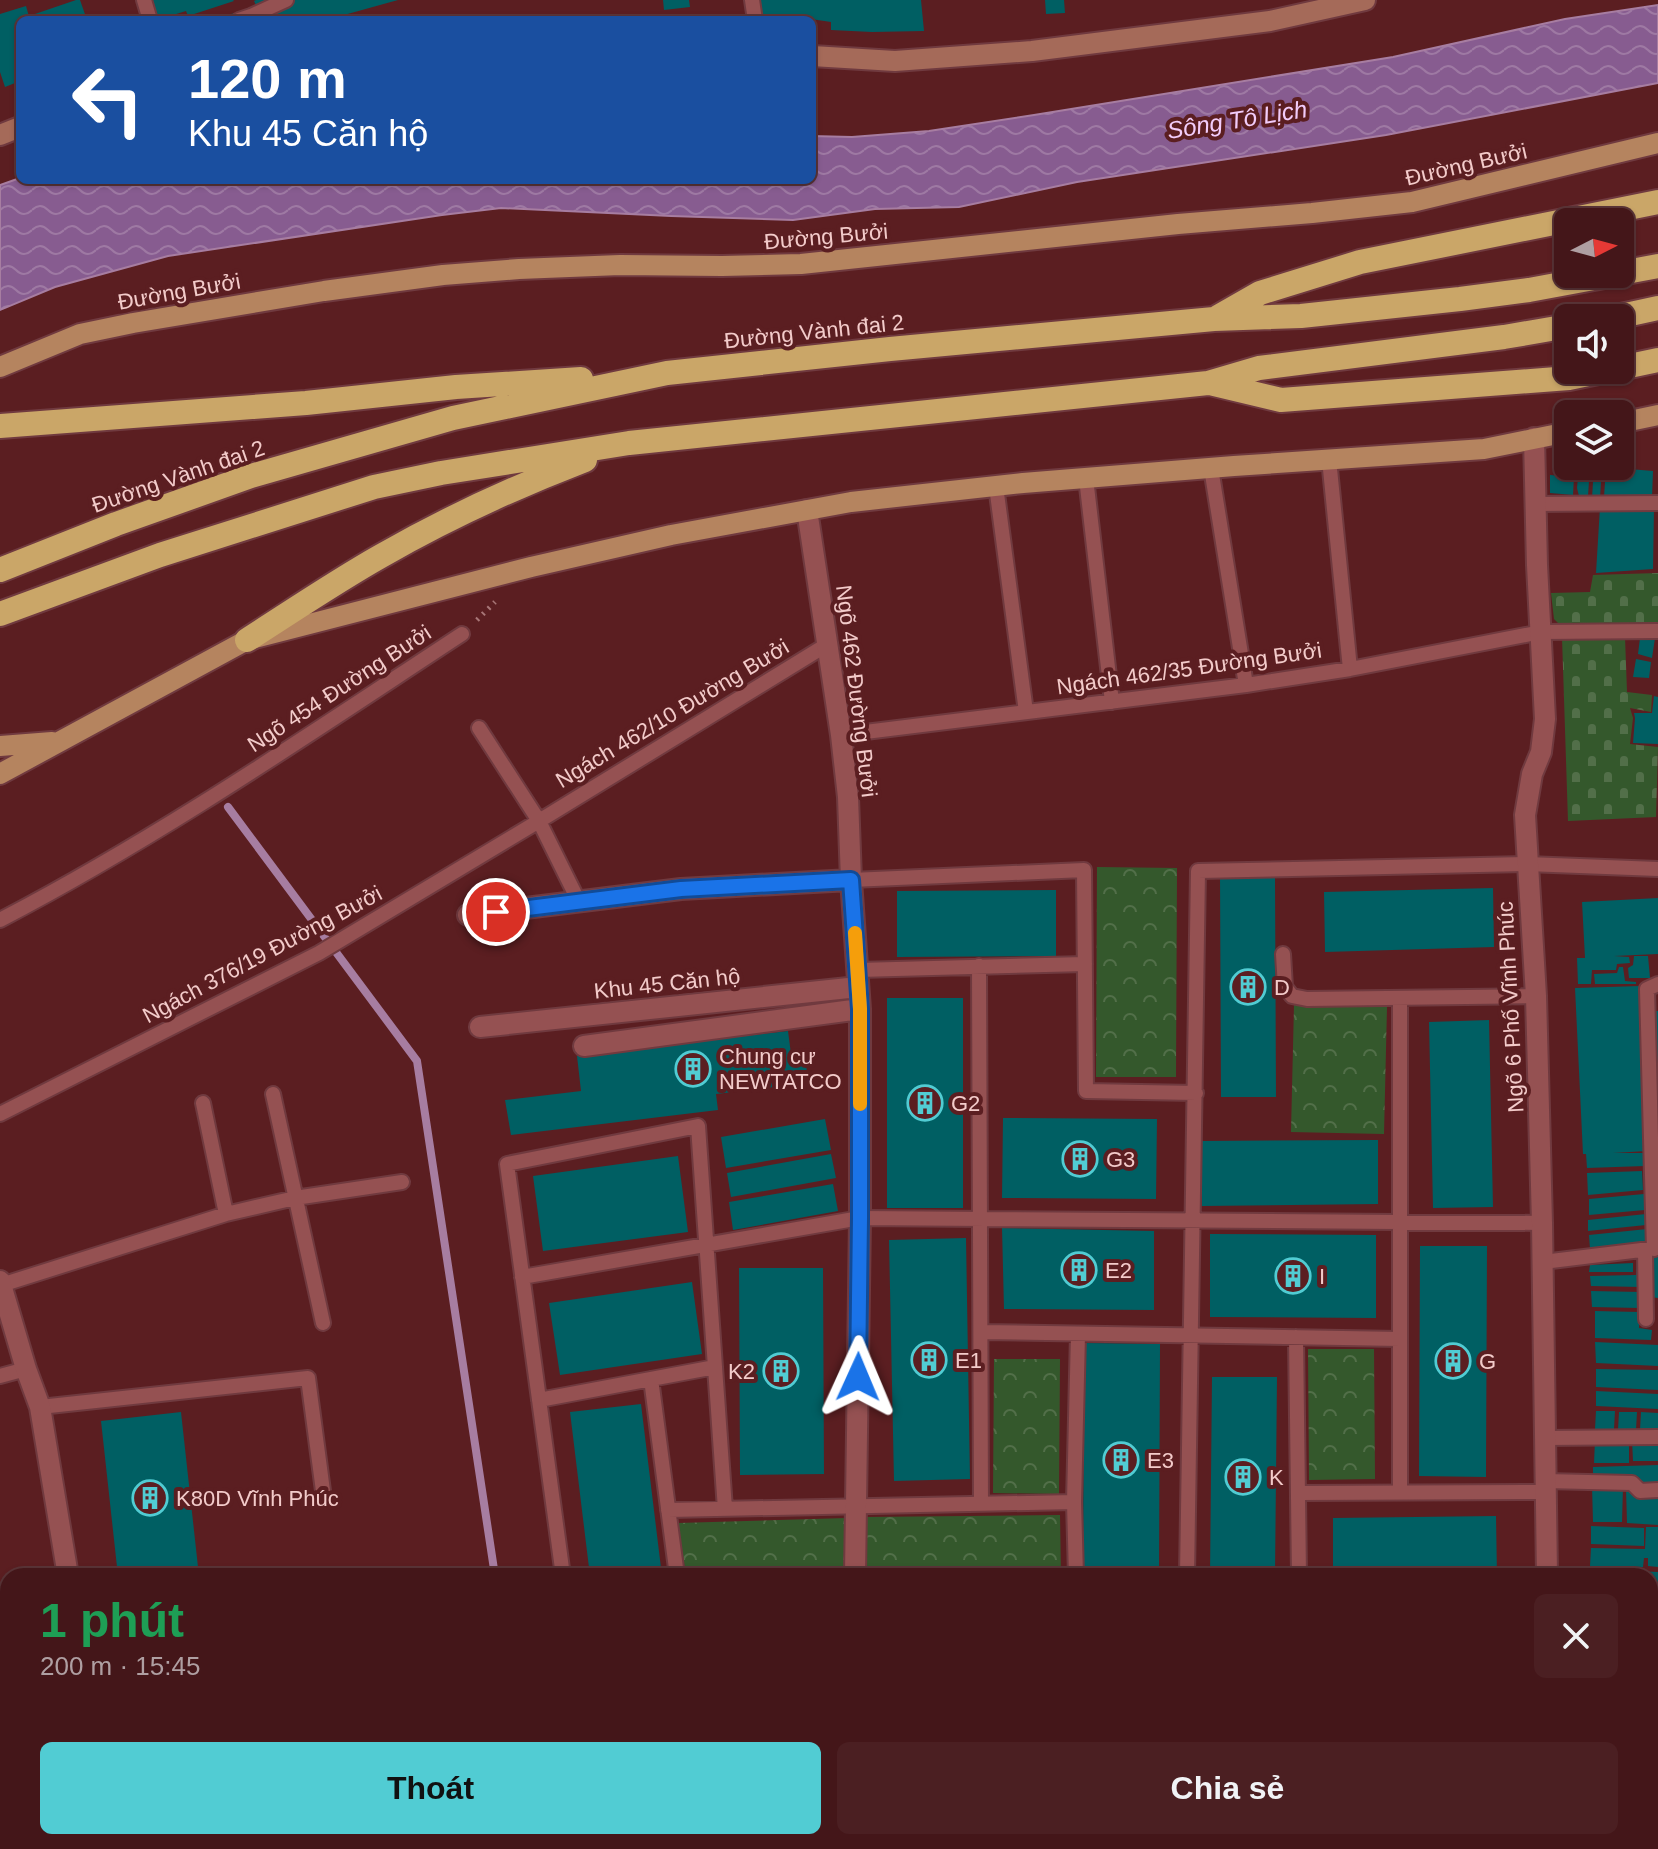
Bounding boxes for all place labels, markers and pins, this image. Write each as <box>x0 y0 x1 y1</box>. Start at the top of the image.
pin <box>462 878 530 946</box>
building icon: D <box>1229 968 1267 1006</box>
place label: D <box>1274 975 1290 1000</box>
place label: Chung cư NEWTATCO <box>719 1044 842 1094</box>
building icon: Chung cư NEWTATCO <box>674 1050 712 1088</box>
building icon: G2 <box>906 1084 944 1122</box>
place label: G2 <box>951 1091 980 1116</box>
building icon: G3 <box>1061 1140 1099 1178</box>
place label: G3 <box>1106 1147 1135 1172</box>
building icon: E2 <box>1060 1251 1098 1289</box>
building icon: I <box>1274 1257 1312 1295</box>
place label: E2 <box>1105 1258 1132 1283</box>
place label: I <box>1319 1264 1325 1289</box>
building icon: E1 <box>910 1341 948 1379</box>
building icon: G <box>1434 1342 1472 1380</box>
place label: E1 <box>955 1348 982 1373</box>
place label: G <box>1479 1349 1496 1374</box>
building icon: K2 <box>762 1352 800 1390</box>
place label: K2 <box>728 1359 755 1384</box>
building icon: E3 <box>1102 1441 1140 1479</box>
place label: E3 <box>1147 1448 1174 1473</box>
building icon: K <box>1224 1458 1262 1496</box>
place label: K <box>1269 1465 1284 1490</box>
building icon: K80D Vĩnh Phúc <box>131 1479 169 1517</box>
place label: K80D Vĩnh Phúc <box>176 1486 339 1511</box>

